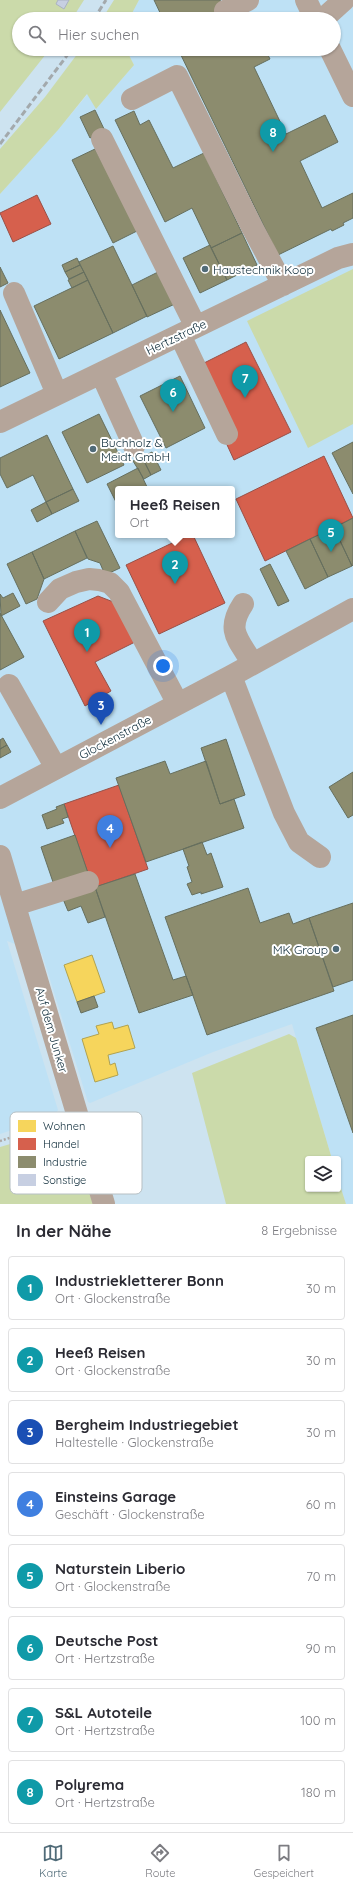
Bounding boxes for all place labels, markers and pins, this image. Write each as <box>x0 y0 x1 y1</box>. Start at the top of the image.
pin: 8 <box>260 119 286 152</box>
place label: Haustechnik Koop <box>213 262 314 277</box>
marker: Haustechnik Koop <box>200 264 210 274</box>
pin: 7 <box>232 365 258 398</box>
pin: 6 <box>160 379 186 412</box>
place label: Buchholz & Meidt GmbH <box>101 435 170 464</box>
marker: Buchholz & Meidt GmbH <box>88 444 98 454</box>
pin: 5 <box>318 519 344 552</box>
pin: 2 <box>162 551 188 584</box>
pin: 1 <box>74 619 100 652</box>
pin: 3 <box>88 692 114 725</box>
pin: 4 <box>97 815 123 848</box>
place label: MK Group <box>273 942 328 957</box>
marker: MK Group <box>331 944 341 954</box>

